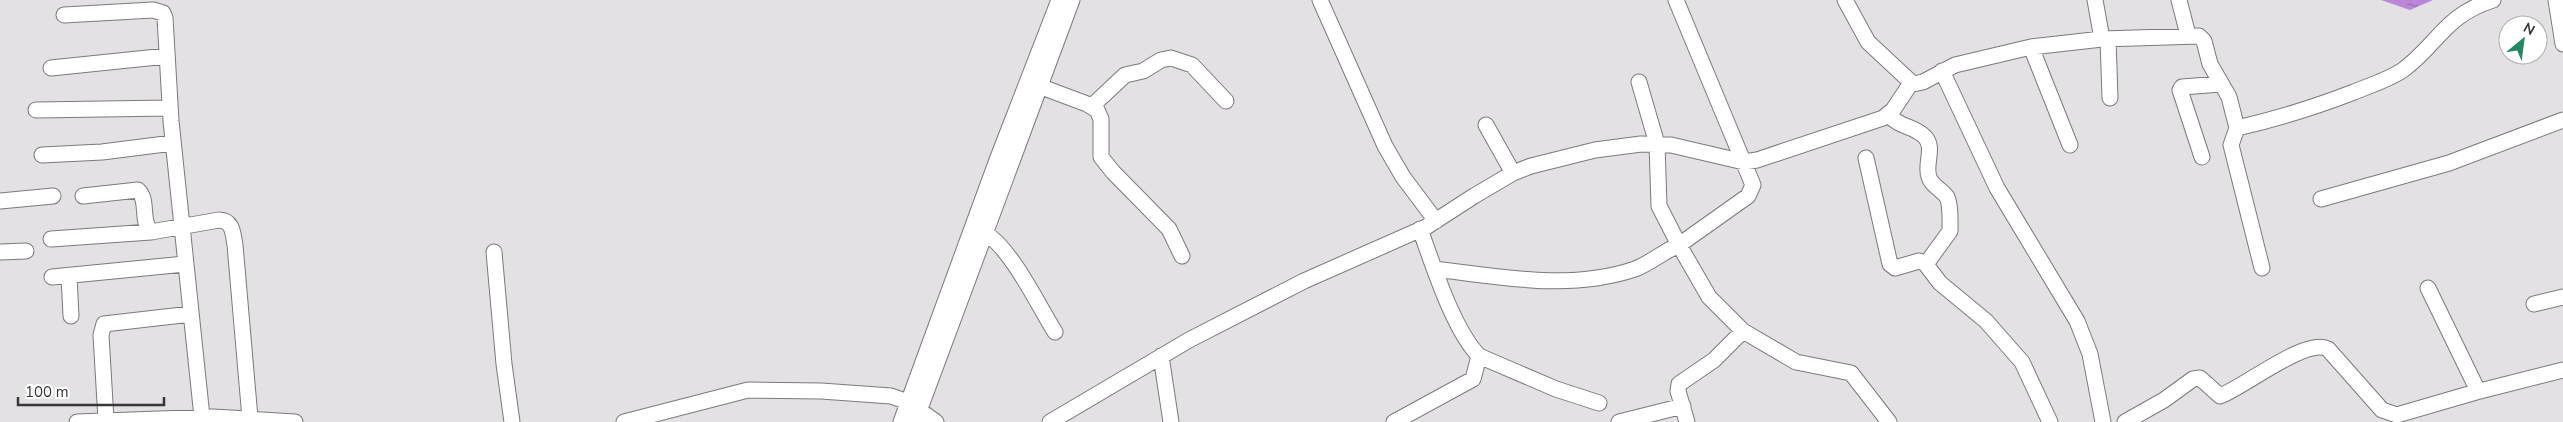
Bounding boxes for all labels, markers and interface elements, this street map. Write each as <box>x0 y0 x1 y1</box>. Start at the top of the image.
north arrow <box>2498 15 2548 65</box>
text: N <box>2520 18 2538 40</box>
scale bar <box>18 374 164 406</box>
text: 100 m <box>25 382 69 402</box>

